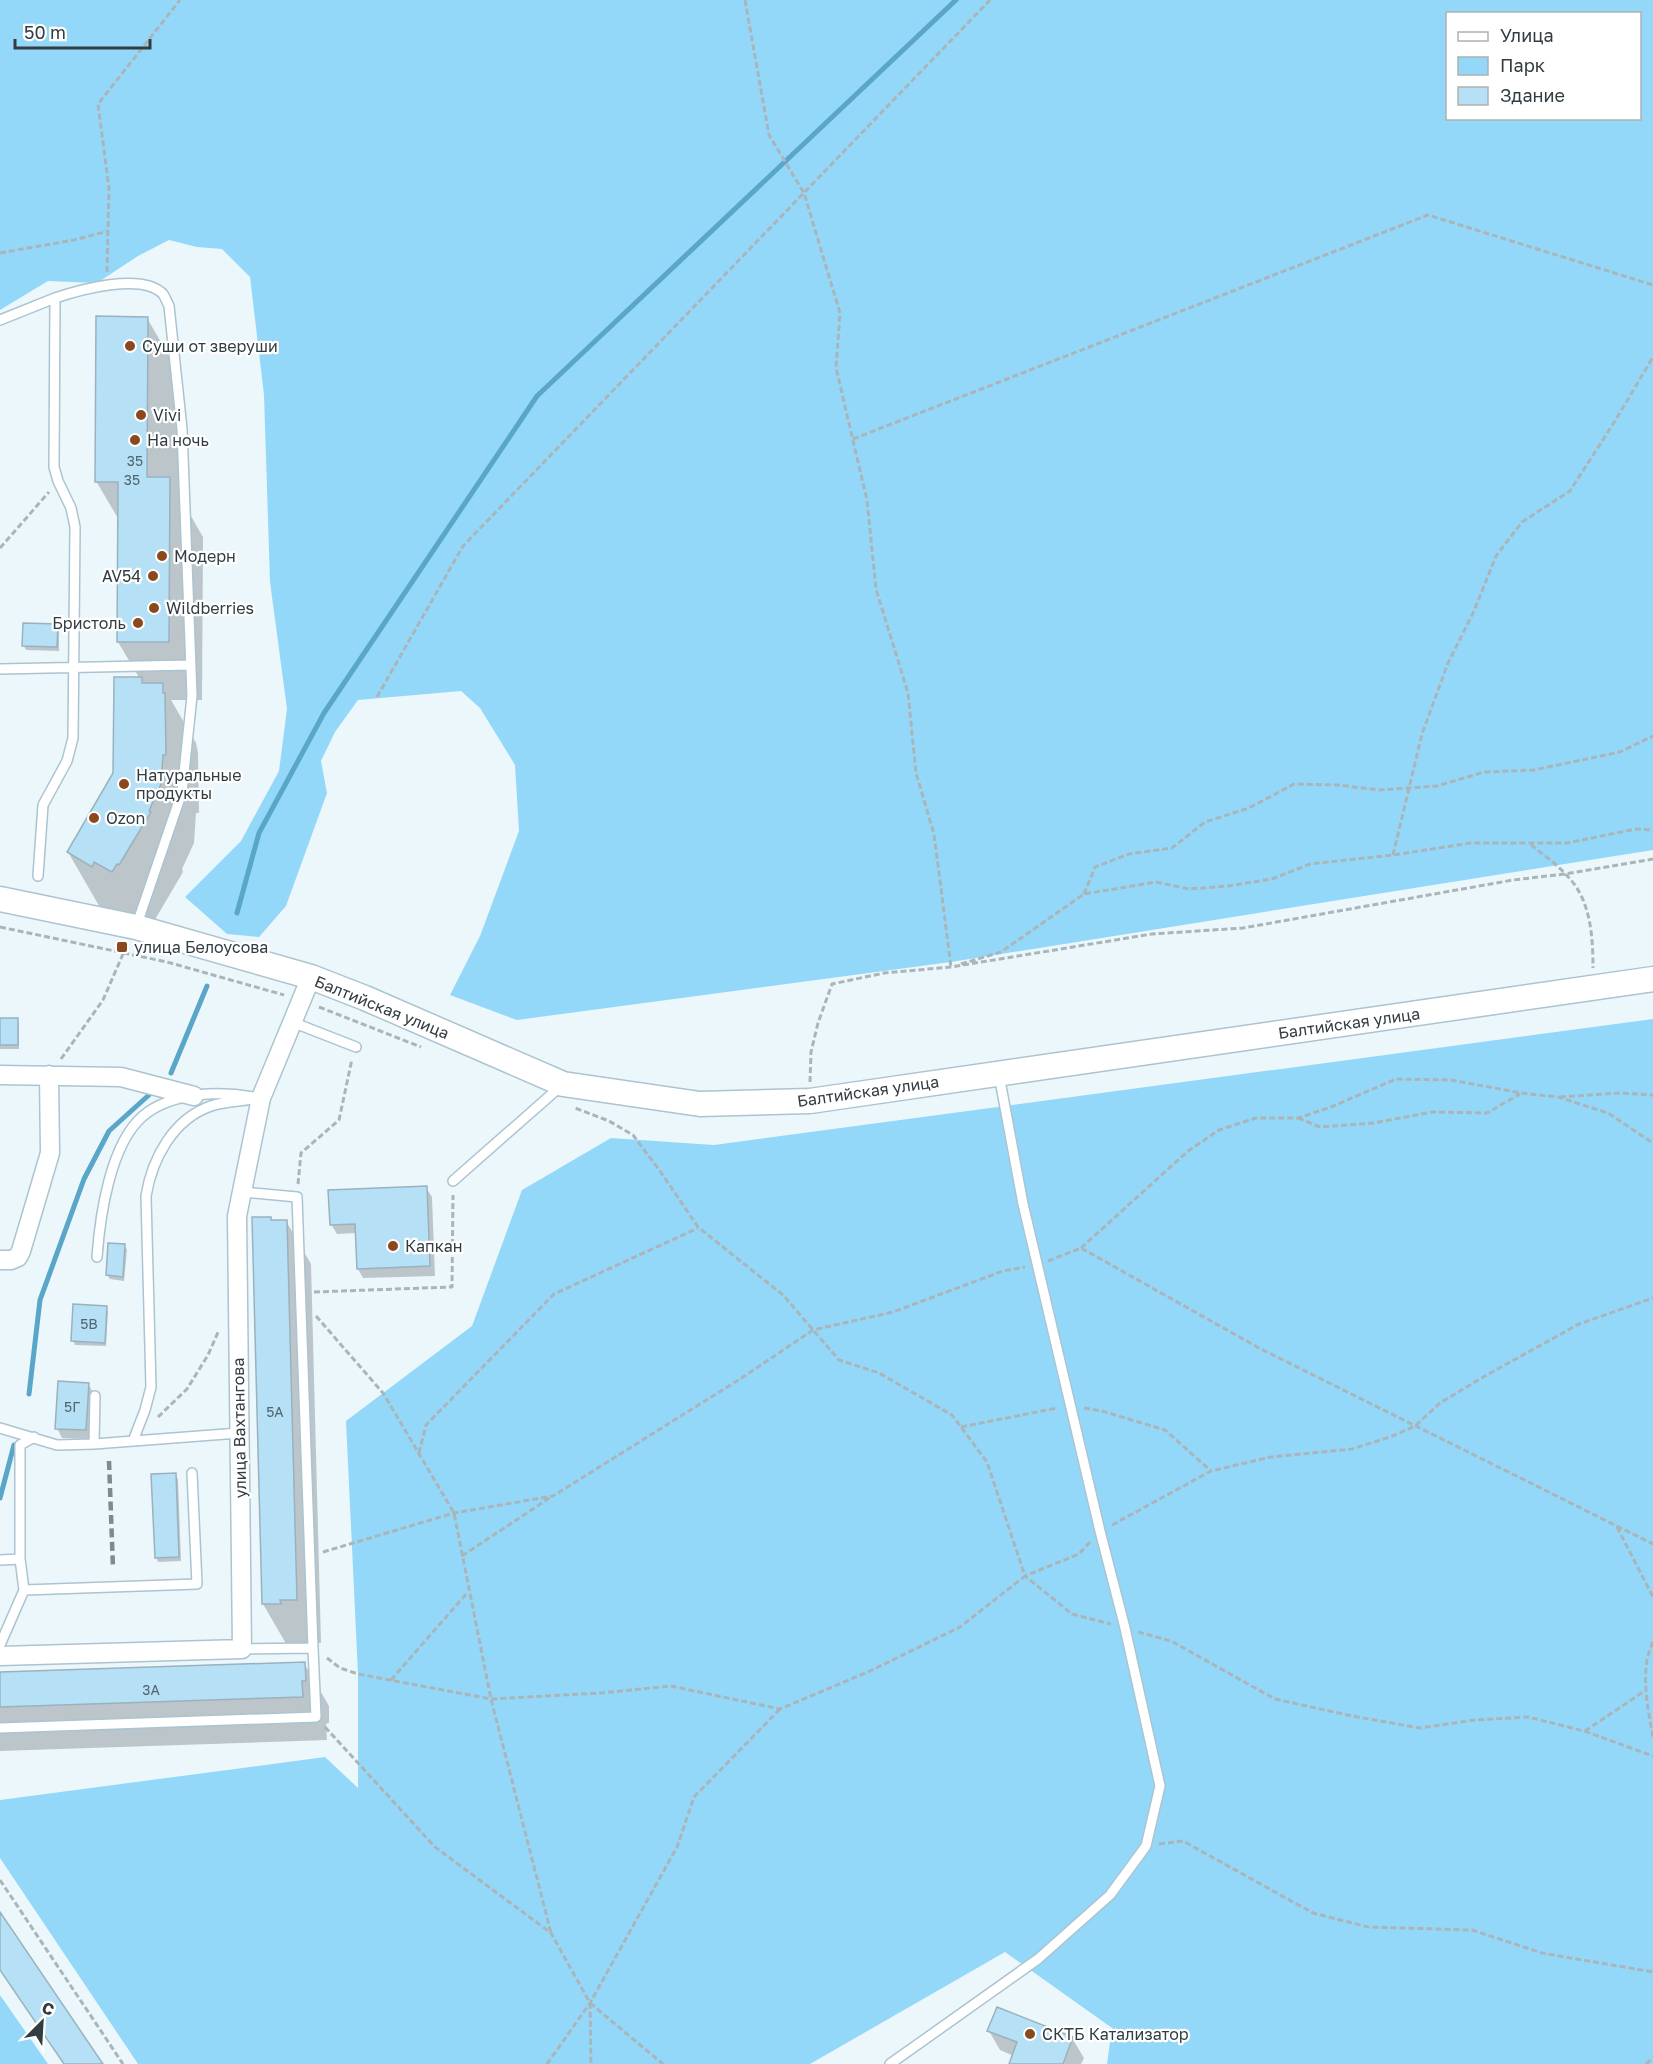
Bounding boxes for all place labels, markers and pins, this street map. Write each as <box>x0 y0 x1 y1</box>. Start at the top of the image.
place label: Суши от зверуши <box>142 336 278 356</box>
marker: Суши от зверуши <box>123 339 137 353</box>
place label: Vivi <box>153 405 181 425</box>
marker: Vivi <box>134 408 148 422</box>
place label: На ночь <box>147 430 209 450</box>
marker: На ночь <box>128 433 142 447</box>
place label: Модерн <box>174 546 236 566</box>
marker: Модерн <box>155 549 169 563</box>
place label: AV54 <box>102 566 141 586</box>
marker: AV54 <box>146 569 160 583</box>
place label: Wildberries <box>166 598 254 618</box>
marker: Wildberries <box>147 601 161 615</box>
place label: Бристоль <box>52 613 126 633</box>
marker: Бристоль <box>131 616 145 630</box>
place label: Натуральные продукты <box>136 765 242 803</box>
marker: Натуральные продукты <box>117 777 131 791</box>
place label: Ozon <box>106 808 145 828</box>
marker: Ozon <box>87 811 101 825</box>
place label: улица Белоусова <box>134 937 268 957</box>
marker: улица Белоусова <box>115 940 129 954</box>
place label: Капкан <box>405 1236 463 1256</box>
marker: Капкан <box>386 1239 400 1253</box>
place label: СКТБ Катализатор <box>1042 2024 1189 2044</box>
marker: СКТБ Катализатор <box>1023 2027 1037 2041</box>

